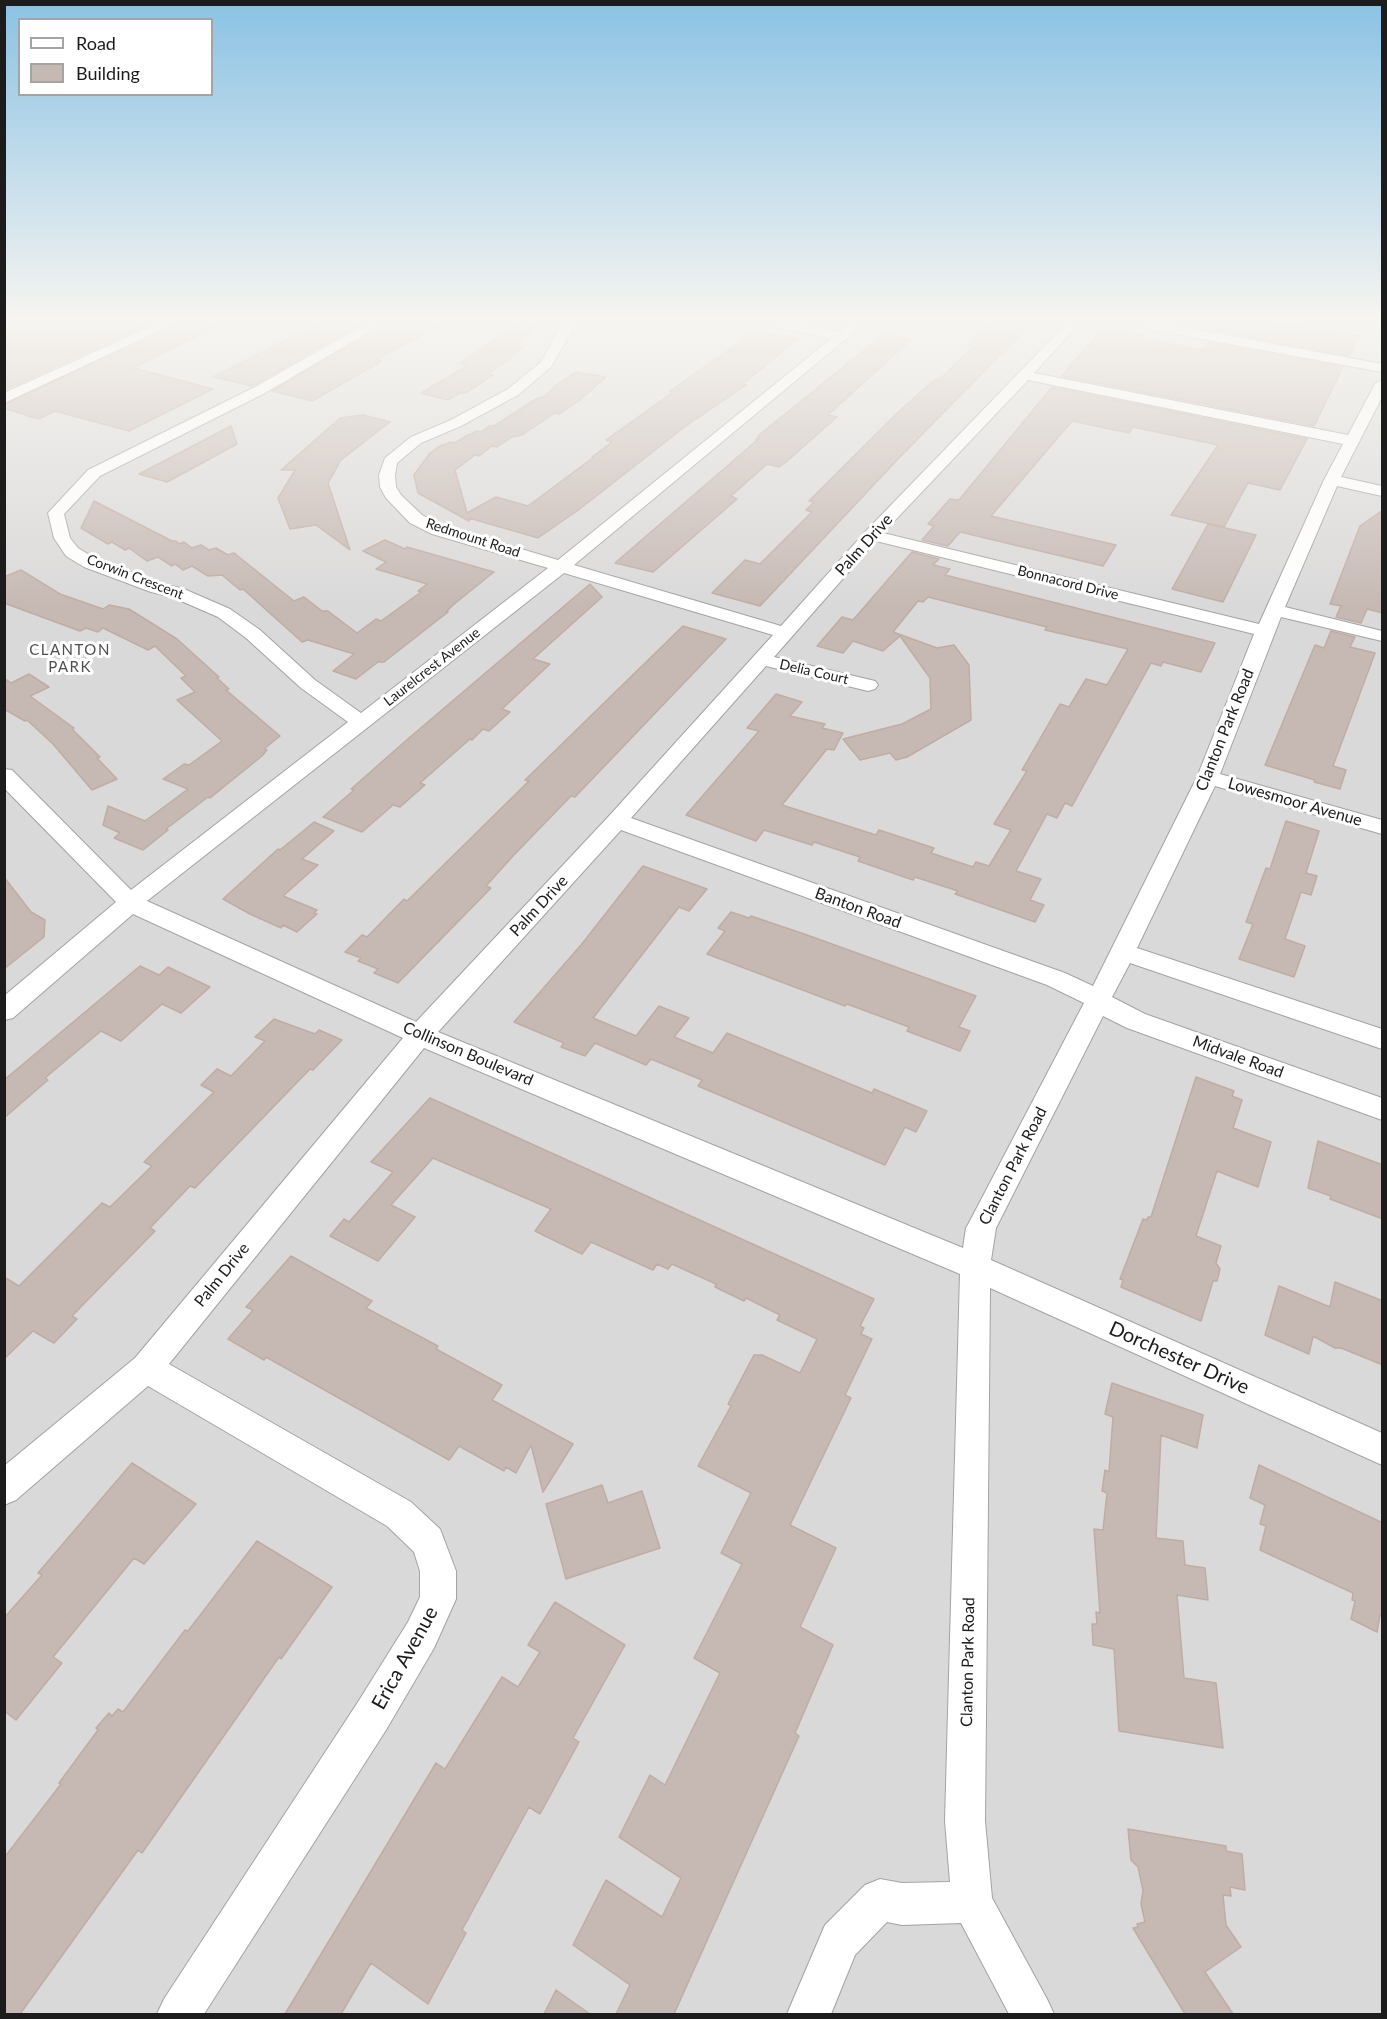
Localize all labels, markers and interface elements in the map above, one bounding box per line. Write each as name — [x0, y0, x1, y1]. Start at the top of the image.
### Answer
legend — [18, 18, 213, 96]
text: Road — [76, 32, 116, 54]
text: Building — [76, 62, 140, 84]
street label: Palm Drive — [831, 510, 897, 580]
street label: Redmount Road — [424, 515, 522, 561]
street label: Corwin Crescent — [84, 551, 186, 603]
street label: Bonnacord Drive — [1016, 562, 1120, 604]
street label: Laurelcrest Avenue — [381, 624, 483, 710]
district label: CLANTON PARK — [29, 641, 111, 676]
street label: Delia Court — [778, 656, 850, 688]
street label: Clanton Park Road — [1192, 666, 1258, 794]
street label: Lowesmoor Avenue — [1226, 774, 1364, 830]
street label: Palm Drive — [506, 871, 572, 941]
street label: Banton Road — [812, 884, 904, 932]
street label: Collinson Boulevard — [400, 1018, 536, 1090]
street label: Midvale Road — [1190, 1032, 1286, 1082]
street label: Clanton Park Road — [975, 1104, 1051, 1228]
street label: Palm Drive — [190, 1239, 254, 1311]
street label: Dorchester Drive — [1105, 1316, 1253, 1400]
street label: Clanton Park Road — [957, 1597, 979, 1727]
street label: Erica Avenue — [367, 1602, 443, 1714]

